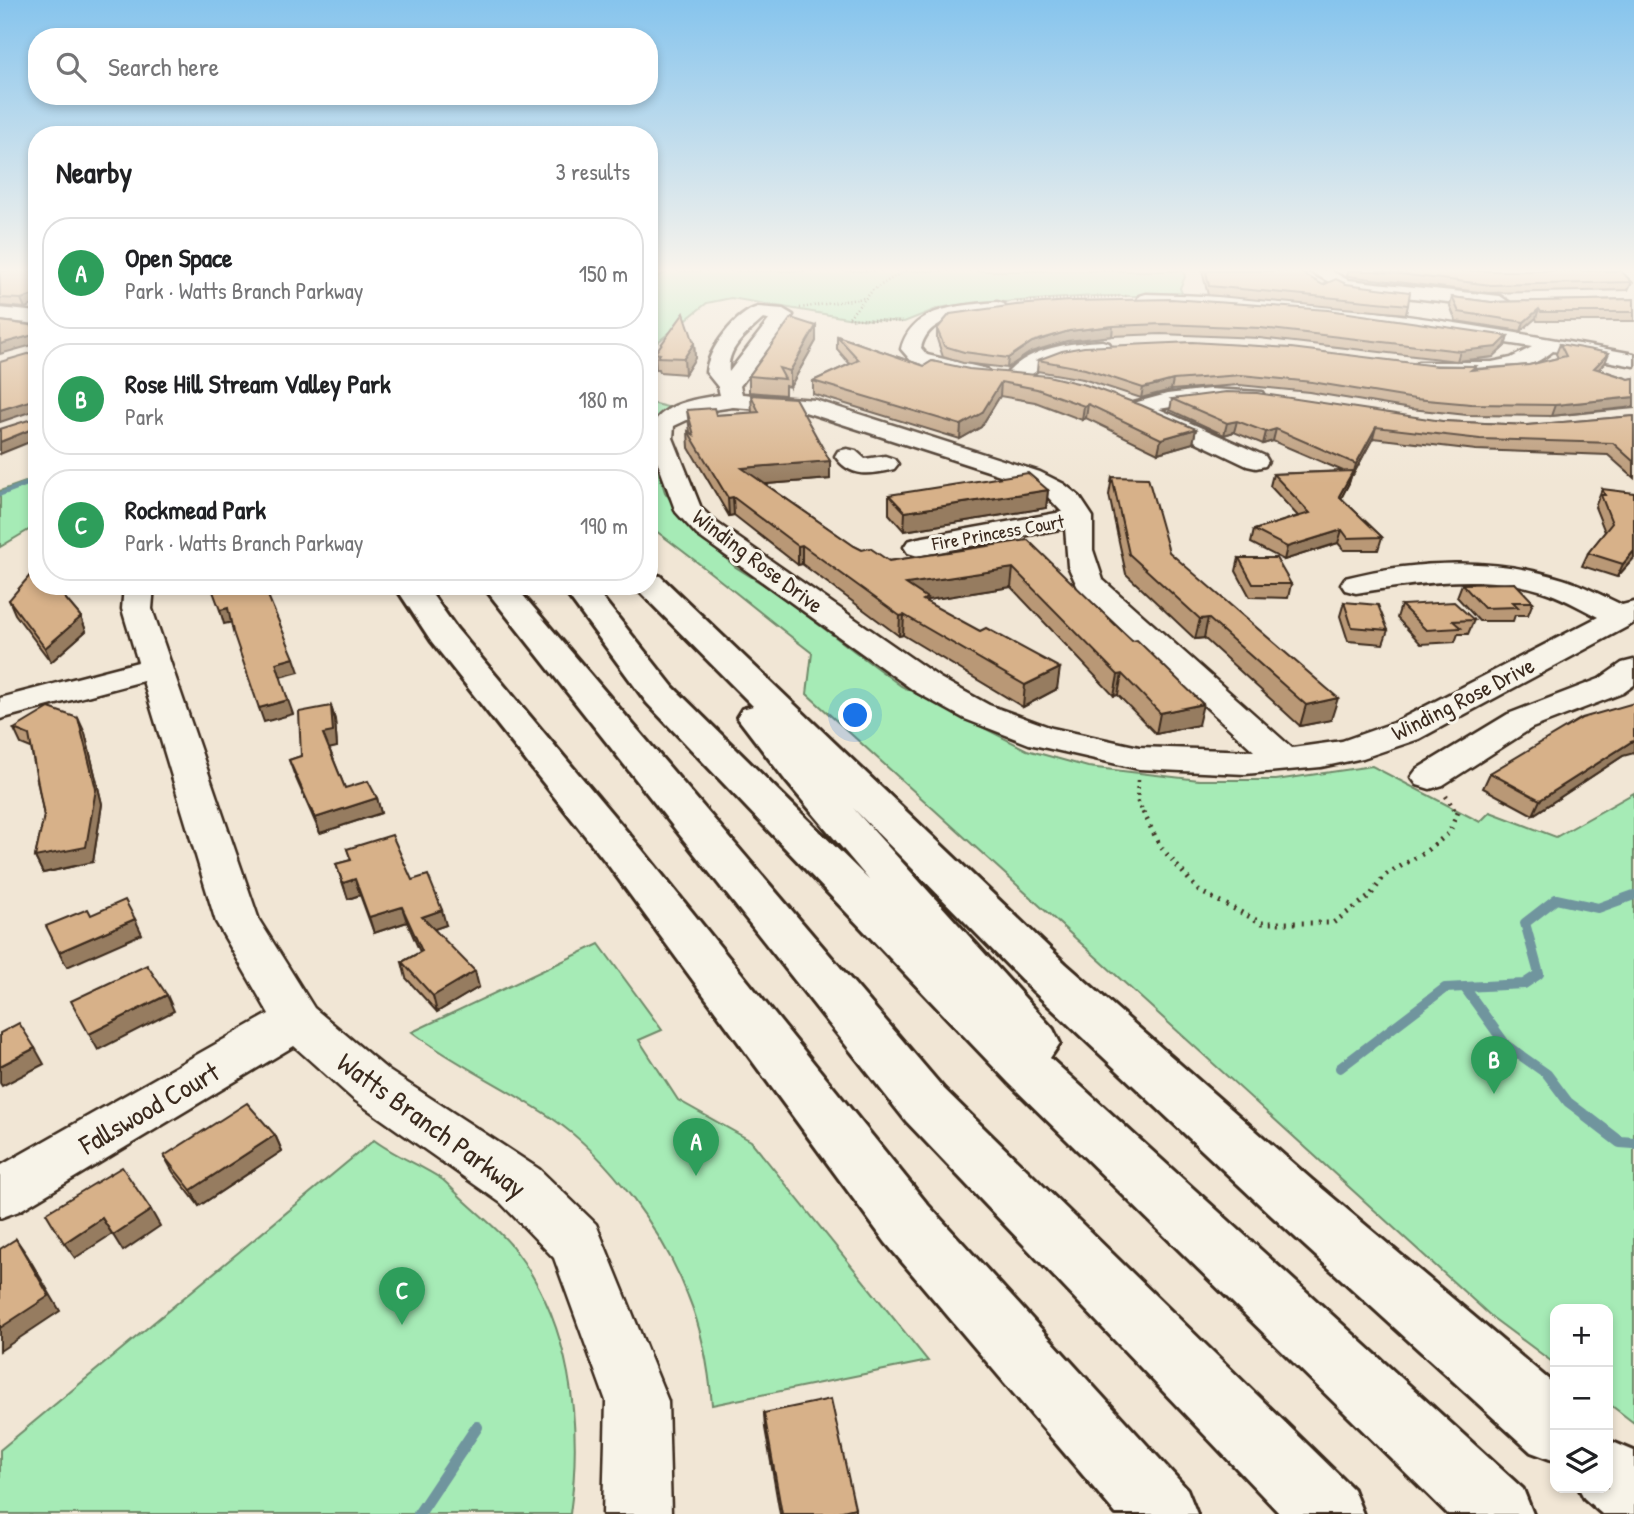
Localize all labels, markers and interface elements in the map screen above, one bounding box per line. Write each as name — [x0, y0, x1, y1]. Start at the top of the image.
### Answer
search box — [28, 28, 658, 105]
icon: search — [52, 48, 90, 86]
text: Search here — [108, 49, 219, 84]
text: Nearby — [56, 152, 132, 192]
text: 3 results — [555, 156, 630, 187]
text: Open Space — [125, 240, 232, 275]
text: A — [75, 258, 87, 289]
text: 150 m — [579, 258, 628, 289]
text: Park · Watts Branch Parkway — [125, 275, 364, 306]
text: Rose Hill Stream Valley Park — [125, 366, 391, 401]
text: B — [75, 384, 87, 415]
text: 180 m — [578, 384, 628, 415]
text: Park — [125, 401, 163, 432]
text: Rockmead Park — [125, 492, 266, 527]
street label: Winding Rose Drive — [687, 501, 830, 620]
street label: Fire Princess Court — [929, 508, 1066, 557]
text: C — [75, 510, 87, 541]
text: 190 m — [580, 510, 628, 541]
text: Park · Watts Branch Parkway — [125, 527, 364, 558]
street label: Winding Rose Drive — [1386, 649, 1539, 748]
your location — [838, 698, 872, 732]
pin: B — [1471, 1036, 1517, 1094]
street label: Watts Branch Parkway — [330, 1043, 534, 1207]
street label: Fallswood Court — [71, 1053, 226, 1164]
pin: A — [673, 1118, 719, 1176]
pin: C — [379, 1267, 425, 1325]
map controls — [1550, 1304, 1613, 1493]
button: + — [1550, 1304, 1613, 1367]
button: − — [1550, 1367, 1613, 1430]
button: layers — [1550, 1430, 1613, 1493]

